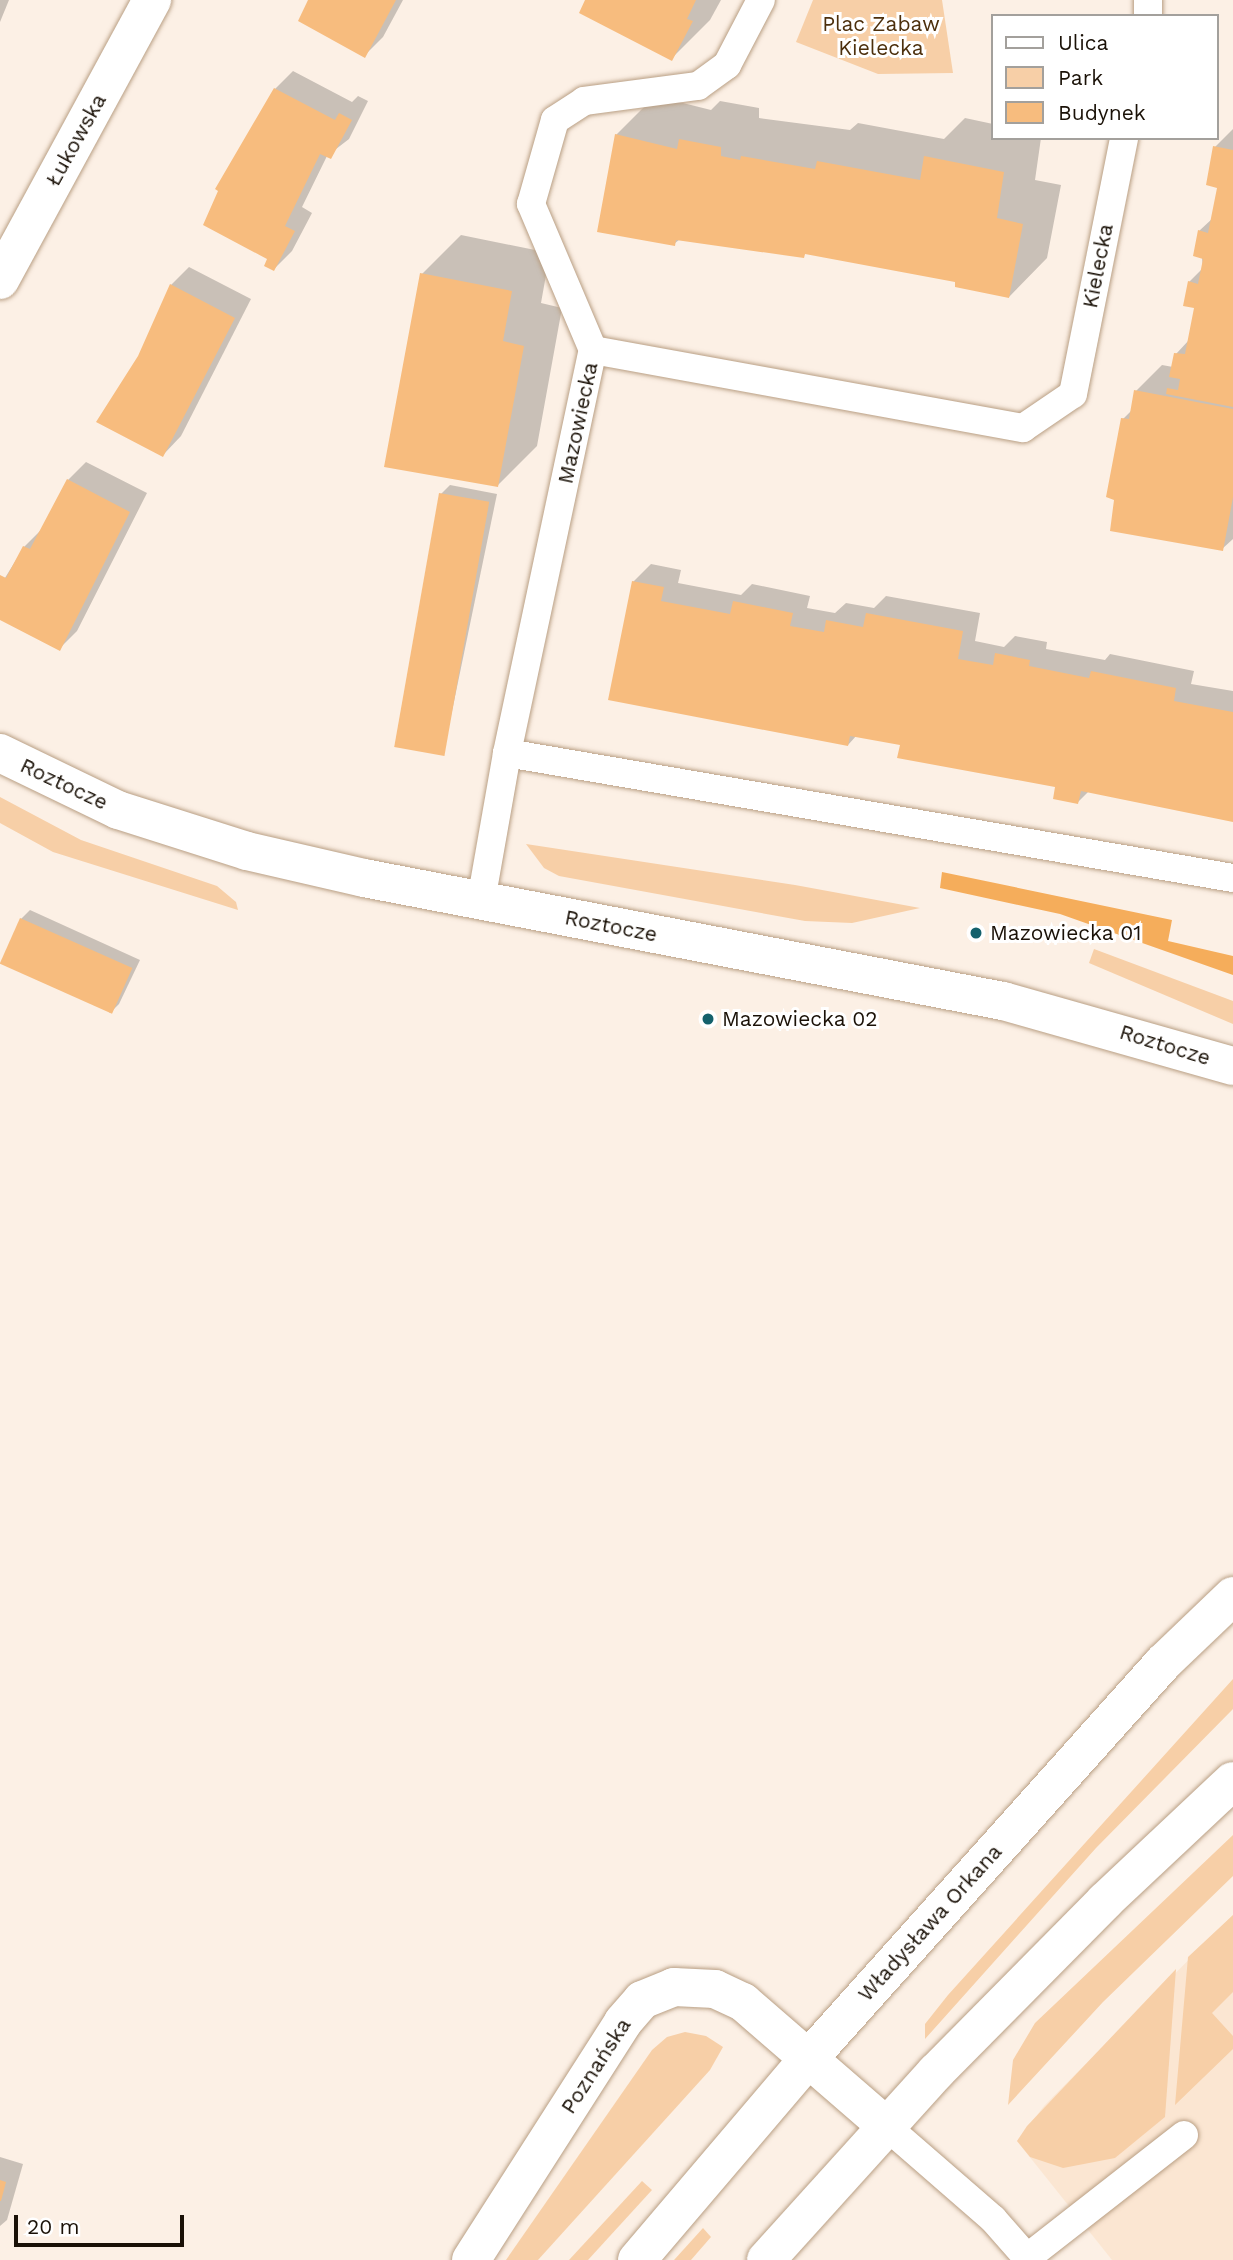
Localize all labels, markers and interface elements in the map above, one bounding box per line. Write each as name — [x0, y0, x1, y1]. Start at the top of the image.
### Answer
park label: Plac Zabaw Kielecka — [822, 11, 940, 61]
legend — [992, 14, 1219, 140]
text: Ulica — [1058, 30, 1108, 55]
text: Park — [1058, 65, 1103, 90]
street label: Łukowska — [40, 89, 112, 191]
text: Budynek — [1058, 100, 1146, 125]
street label: Kielecka — [1077, 222, 1119, 310]
street label: Mazowiecka — [553, 360, 603, 486]
street label: Roztocze — [16, 753, 112, 815]
street label: Roztocze — [563, 905, 659, 947]
place label: Mazowiecka 01 — [990, 920, 1142, 946]
marker: Mazowiecka 01 — [968, 925, 984, 941]
place label: Mazowiecka 02 — [722, 1006, 878, 1032]
marker: Mazowiecka 02 — [700, 1011, 716, 1027]
street label: Roztocze — [1117, 1019, 1213, 1071]
street label: Władysława Orkana — [853, 1839, 1007, 2007]
street label: Poznańska — [556, 2014, 636, 2118]
scale bar — [18, 2200, 187, 2244]
text: 20 m — [27, 2214, 79, 2239]

